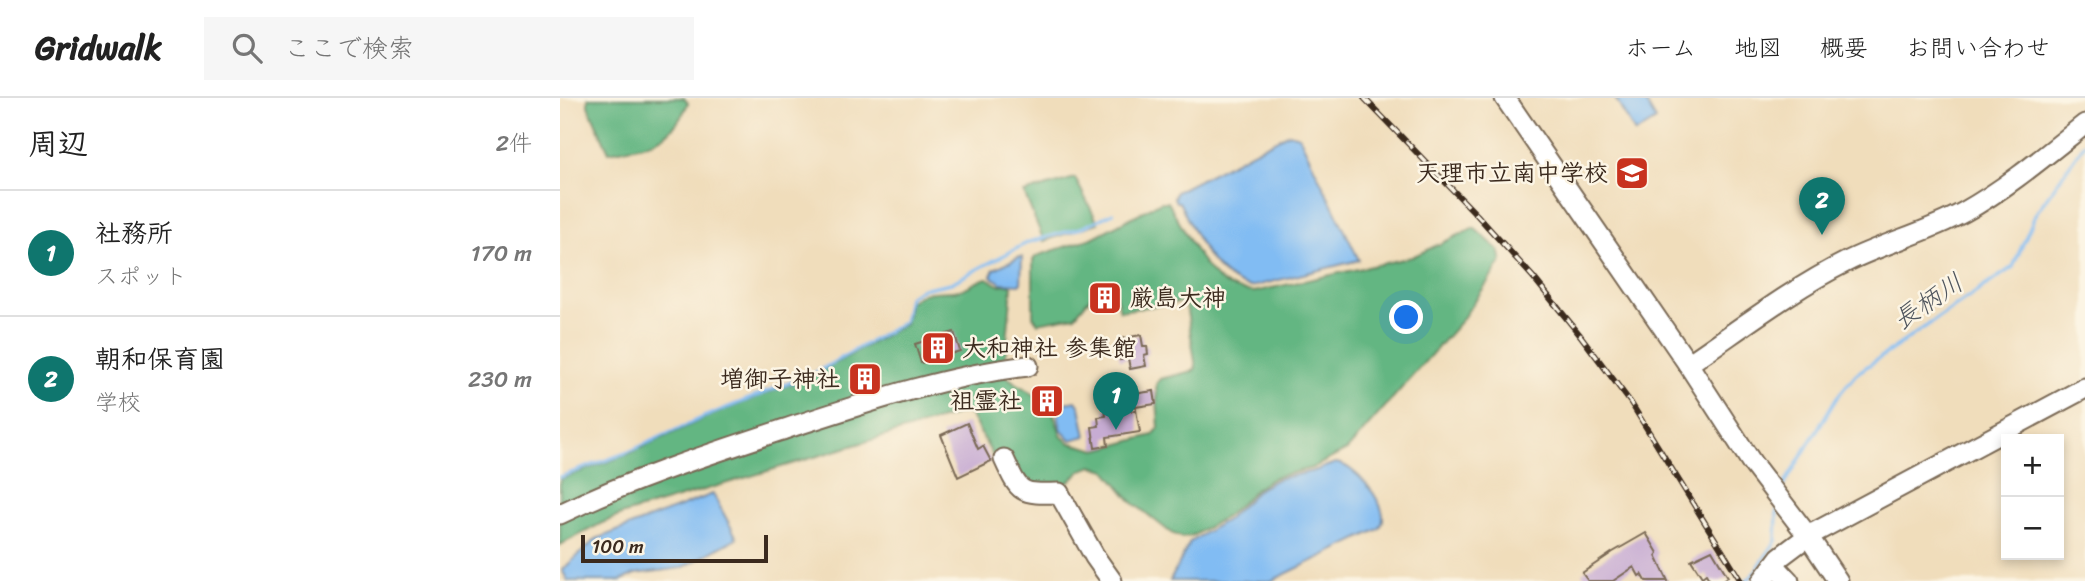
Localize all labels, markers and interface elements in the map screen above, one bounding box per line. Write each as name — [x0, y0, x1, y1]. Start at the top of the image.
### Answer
search box — [204, 17, 694, 80]
text: Gridwalk — [35, 19, 162, 77]
text: ここで検索 — [284, 25, 414, 71]
text: ホーム — [1625, 27, 1696, 69]
text: 地図 — [1734, 27, 1782, 69]
text: 概要 — [1820, 27, 1868, 69]
text: お問い合わせ — [1906, 27, 2050, 69]
icon: search — [228, 29, 266, 67]
text: 周辺 — [28, 117, 88, 171]
text: 2件 — [496, 123, 532, 164]
place label: 天理市立南中学校 — [1416, 152, 1608, 194]
school or university icon: 天理市立南中学校 — [1613, 154, 1651, 192]
pin: 2 — [1799, 177, 1845, 235]
text: 社務所 — [95, 210, 173, 256]
text: 1 — [46, 233, 56, 274]
text: 170 m — [471, 233, 532, 274]
text: スポット — [95, 256, 187, 297]
water label: 長柄川 — [1883, 260, 1973, 342]
place label: 厳島大神 — [1130, 277, 1226, 319]
building icon: 厳島大神 — [1086, 279, 1124, 317]
your location — [1389, 300, 1423, 334]
place label: 大和神社 参集館 — [962, 327, 1136, 369]
building icon: 大和神社 参集館 — [919, 329, 957, 367]
text: 朝和保育園 — [95, 336, 225, 382]
place label: 増御子神社 — [720, 358, 840, 400]
text: 2 — [44, 359, 58, 400]
text: 230 m — [468, 359, 532, 400]
building icon: 増御子神社 — [846, 360, 884, 398]
pin: 1 — [1093, 372, 1139, 430]
place label: 祖霊社 — [950, 380, 1022, 422]
text: 学校 — [95, 382, 141, 423]
building icon: 祖霊社 — [1028, 382, 1066, 420]
map controls — [2001, 434, 2064, 560]
button: + — [2001, 434, 2064, 497]
button: − — [2001, 497, 2064, 560]
text: 100 m — [592, 530, 644, 563]
scale bar — [581, 532, 768, 564]

